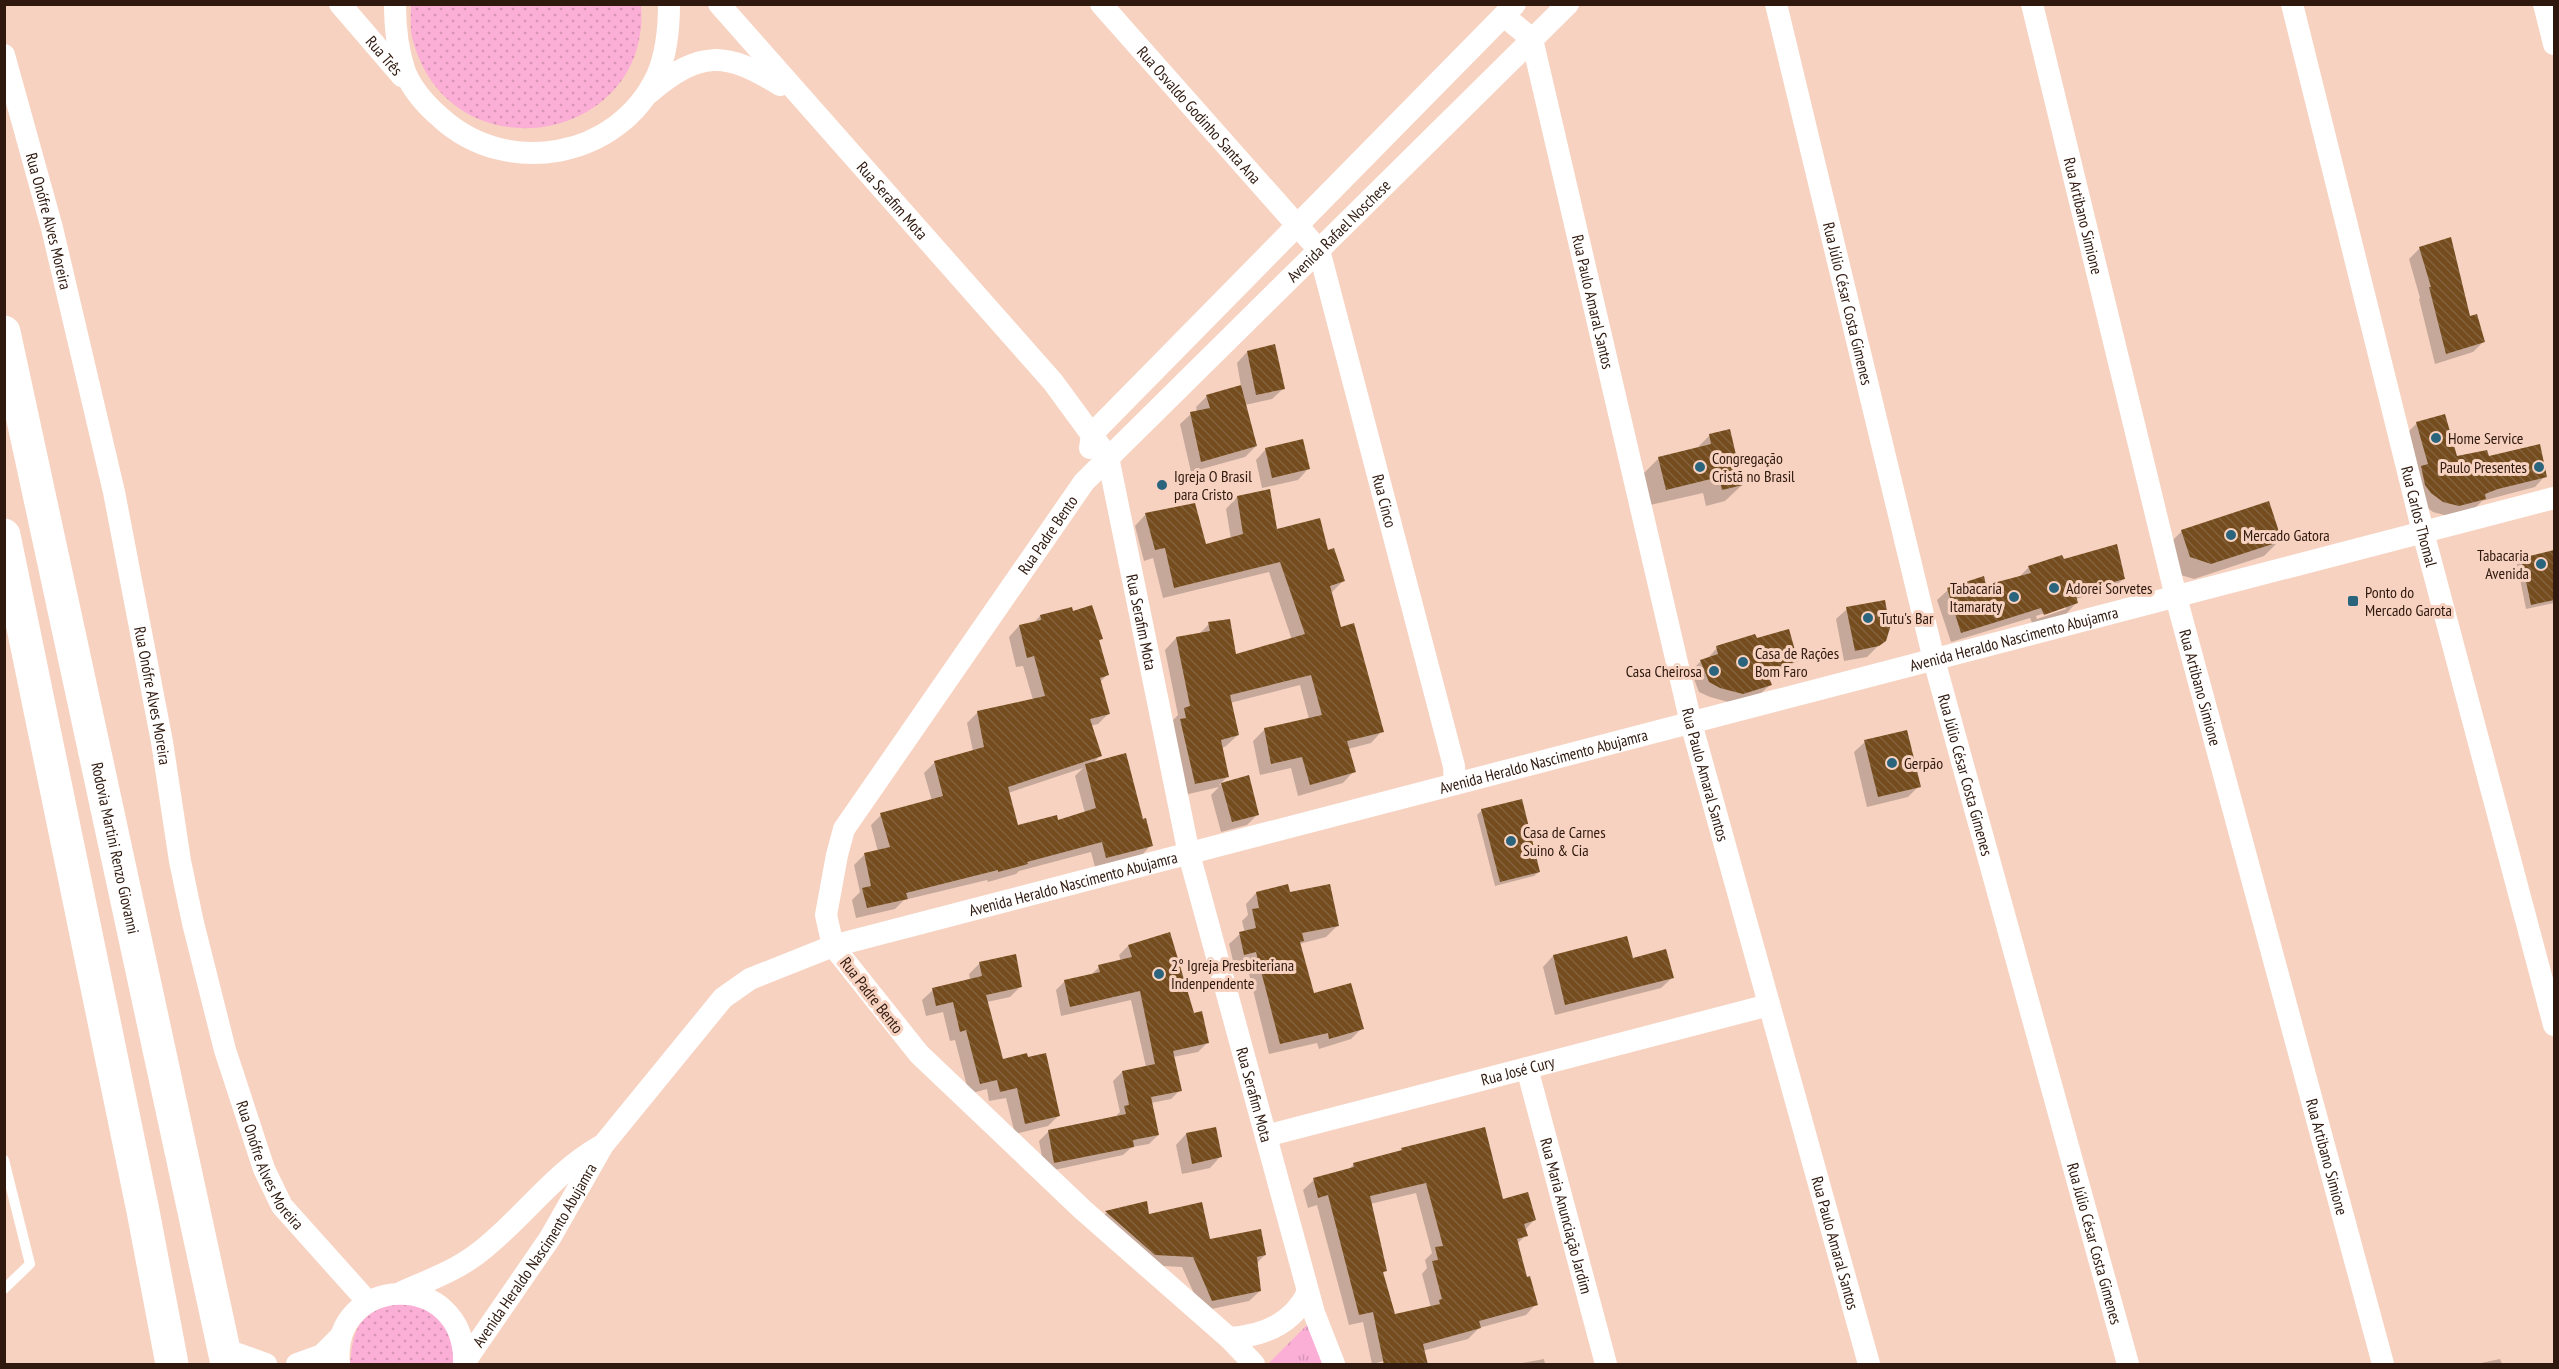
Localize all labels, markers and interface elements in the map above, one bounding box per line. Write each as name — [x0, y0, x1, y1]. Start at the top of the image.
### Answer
street label: Rua Três — [362, 31, 407, 80]
street label: Rua Osvaldo Godinho Santa Ana — [1133, 42, 1265, 188]
street label: Rua Onófre Alves Moreira — [22, 150, 76, 291]
street label: Rua Artibano Simione — [2060, 155, 2107, 276]
street label: Rua Serafim Mota — [853, 157, 932, 243]
street label: Avenida Rafael Noschese — [1282, 175, 1395, 286]
street label: Rua Júlio César Costa Gimenes — [1819, 220, 1877, 387]
street label: Rua Paulo Amaral Santos — [1568, 233, 1618, 371]
place label: Home Service — [2448, 428, 2523, 448]
marker: Home Service — [2429, 431, 2443, 445]
place label: Congregação Cristã no Brasil — [1712, 448, 1795, 486]
place label: Paulo Presentes — [2440, 457, 2527, 477]
marker: Congregação Cristã no Brasil — [1693, 460, 1707, 474]
marker: Paulo Presentes — [2532, 460, 2546, 474]
street label: Rua Carlos Thomal — [2397, 464, 2442, 569]
place label: Igreja O Brasil para Cristo — [1174, 466, 1252, 504]
street label: Rua Cinco — [1368, 472, 1401, 530]
marker: Igreja O Brasil para Cristo — [1155, 478, 1169, 492]
street label: Rua Padre Bento — [1013, 492, 1082, 578]
place label: Mercado Gatora — [2243, 525, 2330, 545]
marker: Mercado Gatora — [2224, 528, 2238, 542]
place label: Tabacaria Avenida — [2477, 545, 2529, 583]
marker: Tabacaria Avenida — [2534, 557, 2548, 571]
street label: Rua Serafim Mota — [1122, 572, 1161, 672]
place label: Tabacaria Itamaraty — [1950, 578, 2002, 616]
place label: Adorei Sorvetes — [2066, 578, 2153, 598]
marker: Adorei Sorvetes — [2047, 581, 2061, 595]
place label: Ponto do Mercado Garota — [2365, 582, 2452, 620]
marker: Tabacaria Itamaraty — [2007, 590, 2021, 604]
marker: Ponto do Mercado Garota — [2346, 594, 2360, 608]
street label: Avenida Heraldo Nascimento Abujamra — [1907, 602, 2120, 675]
place label: Tutu's Bar — [1880, 608, 1934, 628]
marker: Tutu's Bar — [1861, 611, 1875, 625]
street label: Rua Onófre Alves Moreira — [130, 625, 175, 766]
street label: Rua Artibano Simione — [2175, 627, 2226, 748]
place label: Casa de Rações Bom Faro — [1755, 643, 1839, 681]
marker: Casa de Rações Bom Faro — [1736, 655, 1750, 669]
place label: Casa Cheirosa — [1626, 661, 1702, 681]
marker: Casa Cheirosa — [1707, 664, 1721, 678]
street label: Rua Júlio César Costa Gimenes — [1934, 692, 1997, 858]
street label: Rua Paulo Amaral Santos — [1678, 706, 1733, 843]
street label: Avenida Heraldo Nascimento Abujamra — [1437, 724, 1650, 798]
place label: Gerpão — [1904, 753, 1943, 773]
marker: Gerpão — [1885, 756, 1899, 770]
street label: Rodovia Martini Renzo Giovanni — [87, 760, 144, 936]
place label: Casa de Carnes Suino & Cia — [1523, 822, 1606, 860]
marker: Casa de Carnes Suino & Cia — [1504, 834, 1518, 848]
street label: Avenida Heraldo Nascimento Abujamra — [967, 847, 1179, 920]
street label: Rua Padre Bento — [836, 953, 908, 1037]
place label: 2° Igreja Presbiteriana Indenpendente — [1171, 955, 1294, 993]
marker: 2° Igreja Presbiteriana Indenpendente — [1152, 967, 1166, 981]
street label: Rua Serafim Mota — [1232, 1045, 1277, 1144]
street label: Rua José Cury — [1479, 1051, 1557, 1090]
street label: Rua Artibano Simione — [2302, 1096, 2352, 1217]
street label: Rua Onófre Alves Moreira — [232, 1098, 308, 1233]
street label: Rua Maria Anunciação Jardim — [1536, 1136, 1597, 1296]
street label: Avenida Heraldo Nascimento Abujamra — [468, 1160, 601, 1351]
street label: Rua Júlio César Costa Gimenes — [2063, 1160, 2127, 1327]
street label: Rua Paulo Amaral Santos — [1807, 1174, 1863, 1312]

